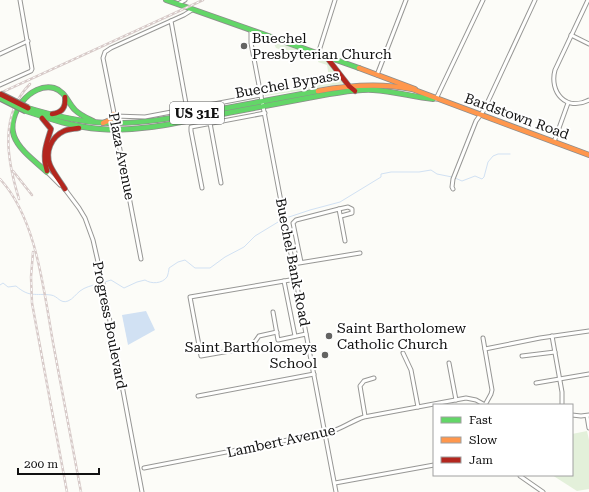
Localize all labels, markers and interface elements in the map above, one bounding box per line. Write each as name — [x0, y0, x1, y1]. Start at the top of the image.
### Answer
place label: Buechel Presbyterian Church — [252, 30, 392, 62]
marker: Buechel Presbyterian Church — [239, 41, 249, 51]
street label: Buechel Bypass — [234, 67, 341, 101]
street label: Bardstown Road — [463, 90, 571, 142]
road number: US 31E — [170, 102, 224, 124]
street label: Plaza Avenue — [106, 111, 138, 201]
street label: Buechel Bank Road — [273, 196, 313, 328]
street label: Progress Boulevard — [90, 260, 130, 390]
place label: Saint Bartholomew Catholic Church — [337, 320, 467, 352]
marker: Saint Bartholomew Catholic Church — [324, 331, 334, 341]
place label: Saint Bartholomeys School — [185, 339, 318, 371]
marker: Saint Bartholomeys School — [320, 350, 330, 360]
legend — [433, 404, 573, 476]
text: Fast — [469, 413, 493, 427]
street label: Lambert Avenue — [225, 422, 337, 460]
text: Slow — [469, 433, 497, 447]
scale bar — [18, 450, 99, 476]
text: Jam — [469, 453, 493, 467]
text: 200 m — [24, 457, 58, 471]

